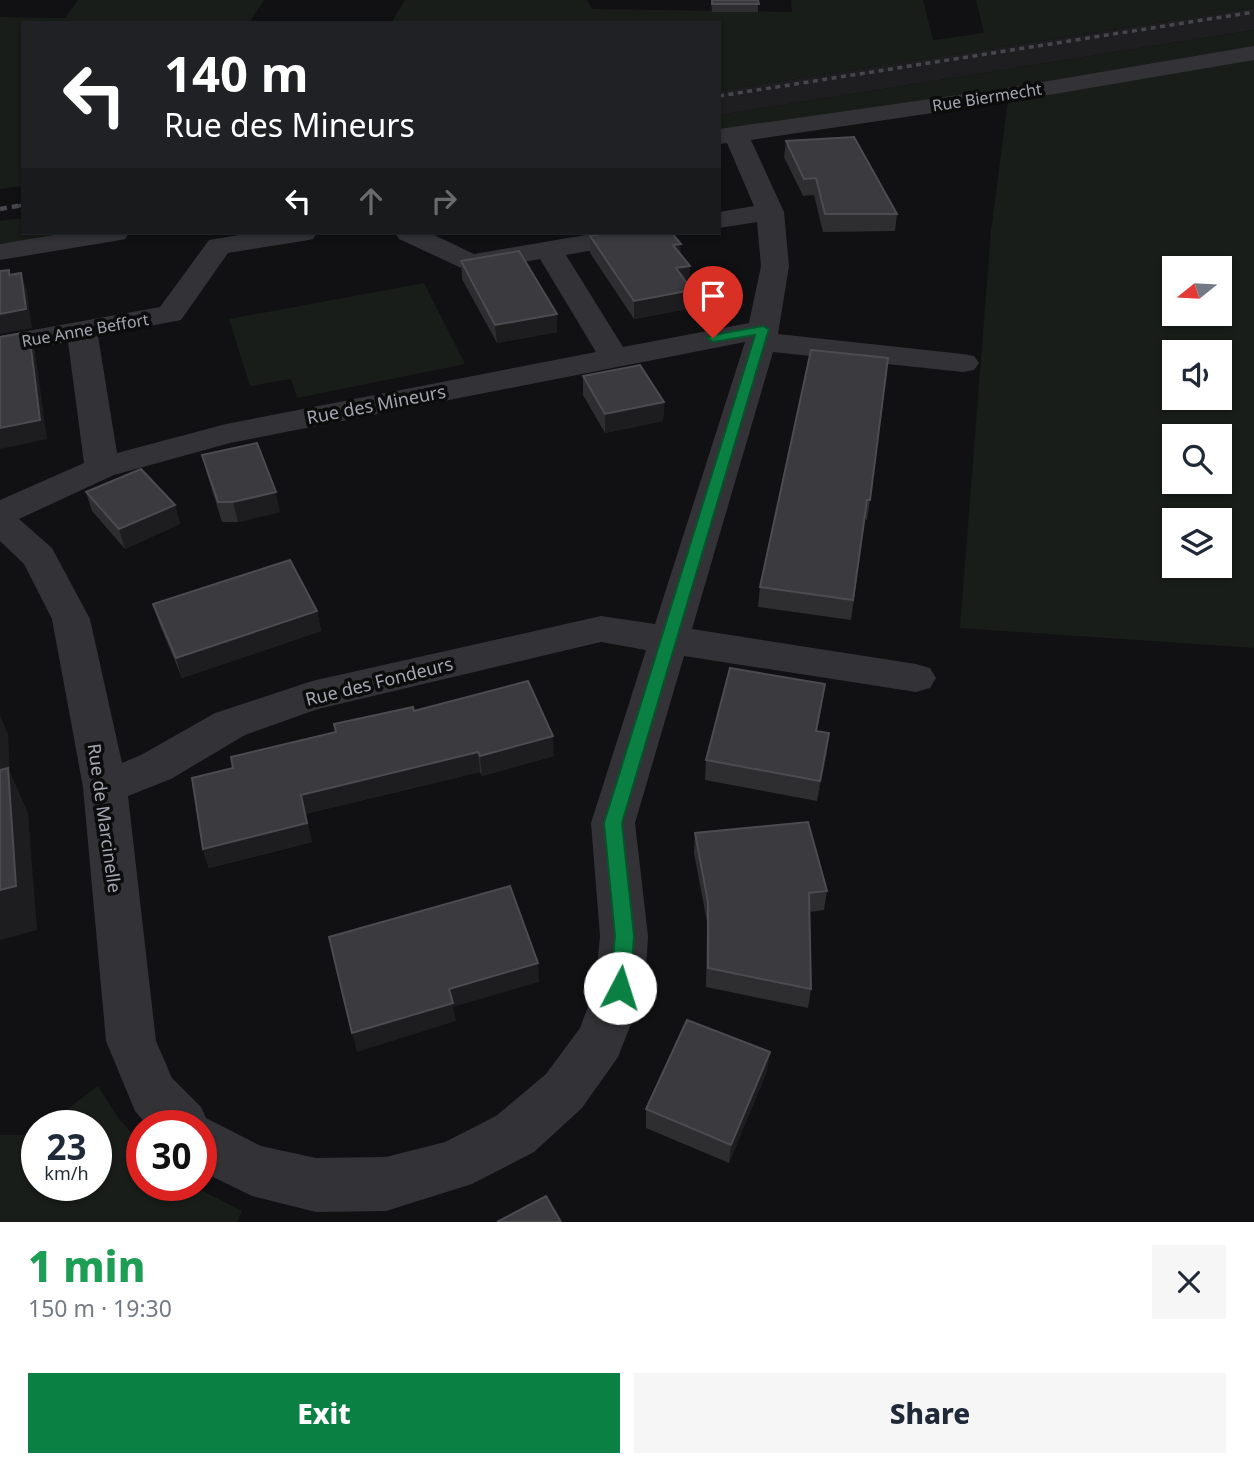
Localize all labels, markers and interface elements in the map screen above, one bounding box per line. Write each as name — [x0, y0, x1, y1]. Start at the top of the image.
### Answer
text: 140 m — [164, 40, 309, 106]
icon: left — [49, 49, 140, 140]
street label: Rue Biermecht — [931, 77, 1044, 117]
text: Rue des Mineurs — [164, 103, 415, 146]
icon: left — [279, 182, 317, 220]
icon: ahead — [352, 182, 390, 220]
icon: right — [425, 182, 463, 220]
north arrow — [1162, 256, 1232, 326]
map controls — [1162, 256, 1232, 578]
pin — [683, 266, 743, 338]
icon: arrive — [694, 277, 732, 315]
street label: Rue Anne Beffort — [20, 308, 150, 352]
button: sound — [1162, 340, 1232, 410]
street label: Rue des Mineurs — [304, 379, 448, 429]
button: search — [1162, 424, 1232, 494]
button: layers — [1162, 508, 1232, 578]
street label: Rue des Fondeurs — [303, 651, 455, 711]
street label: Rue de Marcinelle — [83, 742, 127, 894]
position arrow — [583, 951, 657, 1025]
speed limit sign: 30 — [126, 1110, 217, 1201]
text: 23 — [46, 1123, 87, 1170]
text: km/h — [44, 1161, 89, 1185]
text: 1 min — [28, 1237, 145, 1294]
button: close — [1152, 1245, 1226, 1319]
text: 150 m · 19:30 — [28, 1292, 172, 1324]
button: Exit — [28, 1373, 620, 1453]
button: Share — [634, 1373, 1226, 1453]

